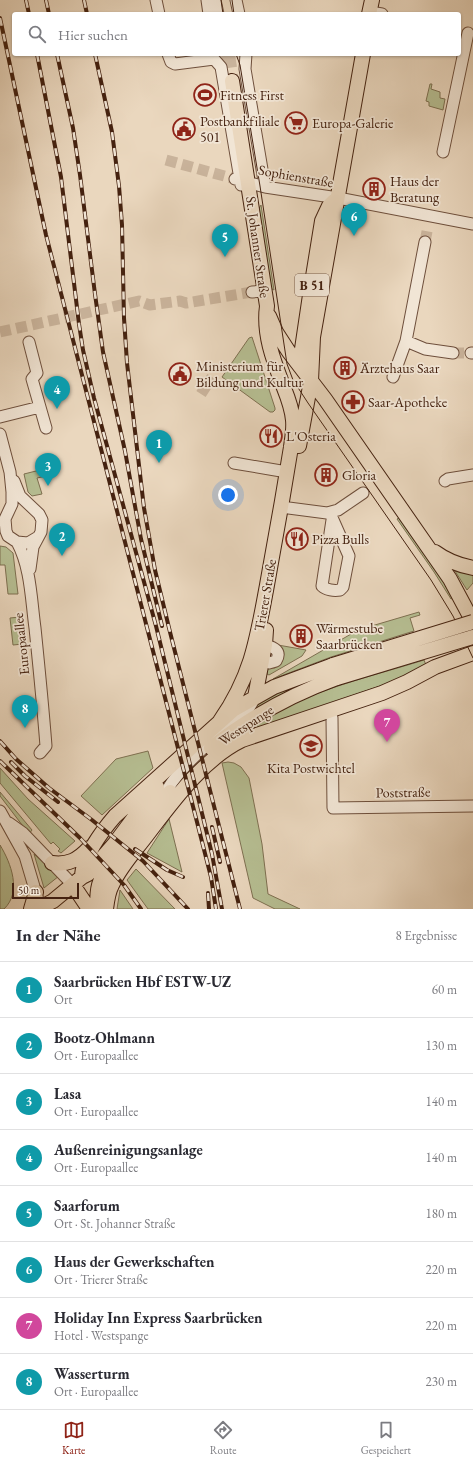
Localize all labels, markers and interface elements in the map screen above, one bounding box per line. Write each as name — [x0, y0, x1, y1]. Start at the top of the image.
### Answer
search box — [12, 12, 461, 56]
icon: search — [26, 23, 48, 45]
text: Hier suchen — [58, 25, 128, 44]
sports icon: Fitness First — [192, 82, 218, 108]
place label: Fitness First — [220, 86, 284, 104]
supermarket icon: Europa-Galerie — [283, 110, 309, 136]
place label: Postbankfiliale 501 — [200, 112, 280, 146]
place label: Europa-Galerie — [312, 114, 394, 132]
public building icon: Postbankfiliale 501 — [171, 116, 197, 142]
street label: Sophienstraße — [257, 161, 335, 192]
place label: Haus der Beratung — [390, 172, 440, 206]
building icon: Haus der Beratung — [361, 176, 387, 202]
street label: St. Johanner Straße — [242, 195, 274, 300]
pin: 6 — [341, 203, 367, 236]
pin: 5 — [212, 224, 238, 257]
road number: B 51 — [295, 274, 329, 296]
building icon: Ärztehaus Saar — [332, 355, 358, 381]
place label: Ministerium für Bildung und Kultur — [196, 357, 303, 391]
place label: Ärztehaus Saar — [359, 359, 440, 377]
public building icon: Ministerium für Bildung und Kultur — [167, 361, 193, 387]
pin: 4 — [44, 376, 70, 409]
pharmacy icon: Saar-Apotheke — [340, 389, 366, 415]
place label: Saar-Apotheke — [368, 393, 448, 411]
restaurant icon: L'Osteria — [258, 423, 284, 449]
place label: L'Osteria — [286, 427, 336, 445]
pin: 1 — [146, 430, 172, 463]
pin: 3 — [35, 453, 61, 486]
building icon: Gloria — [313, 462, 339, 488]
place label: Gloria — [342, 466, 377, 484]
your location — [218, 485, 238, 505]
pin: 2 — [49, 523, 75, 556]
restaurant icon: Pizza Bulls — [284, 526, 310, 552]
place label: Pizza Bulls — [312, 530, 369, 548]
street label: Trierer Straße — [250, 557, 280, 632]
street label: Europaallee — [9, 611, 33, 676]
place label: Wärmestube Saarbrücken — [316, 619, 384, 653]
building icon: Wärmestube Saarbrücken — [288, 623, 314, 649]
pin: 8 — [12, 695, 38, 728]
street label: Westspange — [215, 700, 277, 749]
pin: 7 — [374, 709, 400, 742]
school or university icon: Kita Postwichtel — [298, 733, 324, 759]
place label: Kita Postwichtel — [267, 759, 356, 777]
street label: Poststraße — [376, 783, 431, 801]
scale bar — [12, 881, 79, 900]
text: 50 m — [18, 883, 39, 897]
text: In der Nähe — [16, 924, 101, 946]
text: 8 Ergebnisse — [396, 927, 457, 944]
text: Saarbrücken Hbf ESTW-UZ — [54, 972, 231, 991]
text: 1 — [26, 981, 32, 998]
text: 60 m — [432, 981, 457, 998]
text: Ort — [54, 991, 72, 1008]
text: Bootz-Ohlmann — [54, 1028, 155, 1047]
text: 2 — [26, 1037, 32, 1054]
text: 130 m — [426, 1037, 457, 1054]
text: Ort · Europaallee — [54, 1047, 138, 1064]
text: Lasa — [54, 1084, 81, 1103]
text: 3 — [26, 1093, 32, 1110]
text: 140 m — [426, 1093, 457, 1110]
text: Ort · Europaallee — [54, 1103, 138, 1120]
text: Außenreinigungsanlage — [54, 1140, 203, 1159]
text: 4 — [26, 1149, 32, 1166]
text: 140 m — [426, 1149, 457, 1166]
text: Ort · Europaallee — [54, 1159, 138, 1176]
text: Saarforum — [54, 1196, 120, 1215]
text: 5 — [26, 1205, 32, 1222]
text: 180 m — [426, 1205, 457, 1222]
text: Ort · St. Johanner Straße — [54, 1215, 175, 1232]
text: Haus der Gewerkschaften — [54, 1252, 215, 1271]
text: 6 — [26, 1261, 32, 1278]
text: 220 m — [426, 1261, 457, 1278]
text: Ort · Trierer Straße — [54, 1271, 148, 1288]
text: Holiday Inn Express Saarbrücken — [54, 1308, 262, 1327]
text: 7 — [26, 1317, 32, 1334]
text: 220 m — [426, 1317, 457, 1334]
text: Hotel · Westspange — [54, 1327, 148, 1344]
text: Wasserturm — [54, 1364, 130, 1383]
text: 8 — [26, 1373, 32, 1390]
text: 230 m — [426, 1373, 457, 1390]
text: Ort · Europaallee — [54, 1383, 138, 1400]
tab: Karte — [62, 1419, 85, 1457]
tab: Route — [210, 1419, 237, 1457]
tab: Gespeichert — [361, 1419, 411, 1457]

